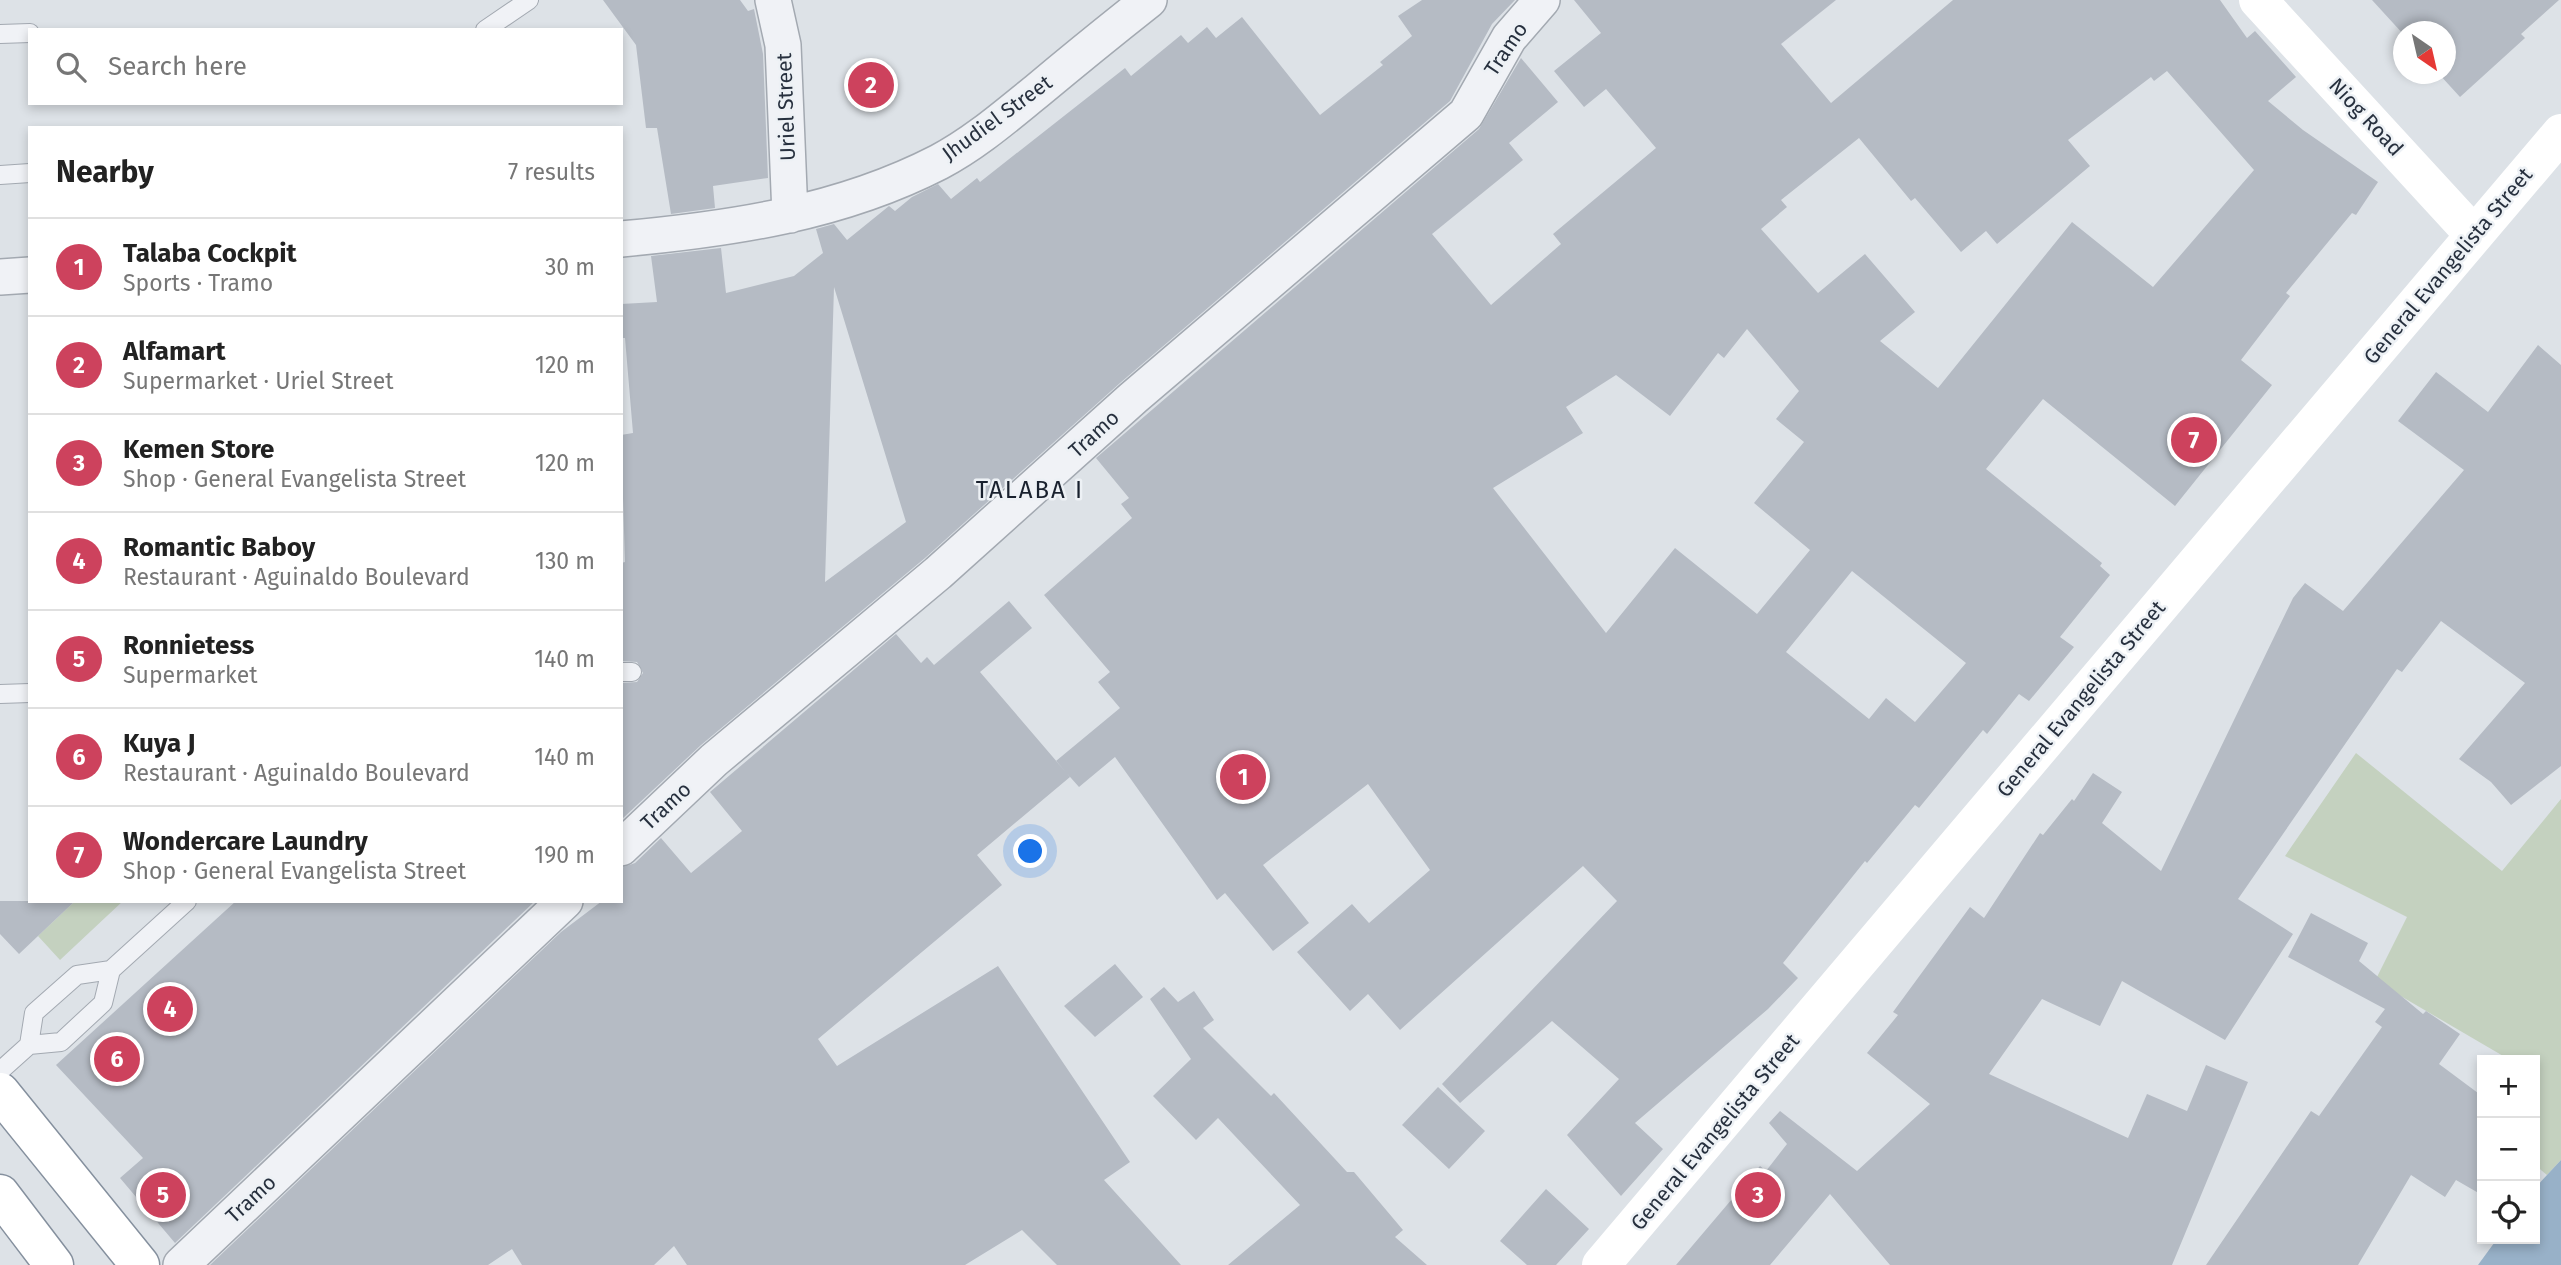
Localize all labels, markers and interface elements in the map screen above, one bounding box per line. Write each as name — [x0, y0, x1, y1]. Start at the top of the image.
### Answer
street label: Tramo — [1479, 17, 1533, 81]
north arrow — [2393, 21, 2456, 84]
search box — [28, 28, 623, 105]
icon: search — [52, 48, 90, 86]
text: Search here — [108, 51, 247, 82]
street label: Uriel Street — [771, 52, 801, 161]
pin: 2 — [848, 59, 894, 111]
street label: Jhudiel Street — [937, 69, 1057, 167]
street label: Niog Road — [2323, 72, 2409, 162]
text: Nearby — [56, 154, 154, 190]
text: 7 results — [508, 158, 595, 186]
street label: General Evangelista Street — [2358, 162, 2538, 370]
text: Talaba Cockpit — [123, 238, 297, 269]
text: 1 — [74, 253, 84, 281]
text: 30 m — [545, 253, 595, 281]
text: Sports · Tramo — [123, 269, 273, 297]
text: Alfamart — [123, 336, 226, 367]
text: 2 — [73, 351, 85, 379]
text: 120 m — [535, 351, 595, 379]
text: Supermarket · Uriel Street — [123, 367, 394, 395]
street label: Tramo — [1063, 405, 1125, 463]
pin: 7 — [2171, 414, 2217, 466]
text: Kemen Store — [123, 434, 274, 465]
text: 3 — [73, 449, 85, 477]
text: 120 m — [535, 449, 595, 477]
text: Shop · General Evangelista Street — [123, 465, 466, 493]
district label: TALABA I — [976, 476, 1084, 504]
text: Romantic Baboy — [123, 532, 315, 563]
text: 4 — [73, 547, 86, 575]
text: 130 m — [535, 547, 595, 575]
text: Restaurant · Aguinaldo Boulevard — [123, 563, 470, 591]
street label: General Evangelista Street — [1991, 595, 2171, 803]
text: Ronnietess — [123, 630, 254, 661]
text: 5 — [73, 645, 85, 673]
text: 140 m — [534, 645, 595, 673]
text: Supermarket — [123, 661, 258, 689]
text: Kuya J — [123, 728, 196, 759]
text: 6 — [73, 743, 85, 771]
text: 140 m — [534, 743, 595, 771]
pin: 1 — [1220, 751, 1266, 803]
text: Restaurant · Aguinaldo Boulevard — [123, 759, 470, 787]
street label: Tramo — [635, 776, 697, 836]
text: Wondercare Laundry — [123, 826, 368, 857]
your location — [1013, 834, 1047, 868]
text: 7 — [74, 841, 84, 869]
text: 190 m — [534, 841, 595, 869]
text: Shop · General Evangelista Street — [123, 857, 466, 885]
pin: 4 — [147, 983, 193, 1035]
street label: General Evangelista Street — [1625, 1028, 1805, 1236]
pin: 6 — [94, 1033, 140, 1085]
map controls — [2477, 1055, 2540, 1244]
button: + — [2477, 1055, 2540, 1118]
button: − — [2477, 1118, 2540, 1181]
pin: 5 — [140, 1169, 186, 1221]
street label: Tramo — [220, 1169, 282, 1229]
pin: 3 — [1735, 1169, 1781, 1221]
button: locate — [2477, 1181, 2540, 1244]

